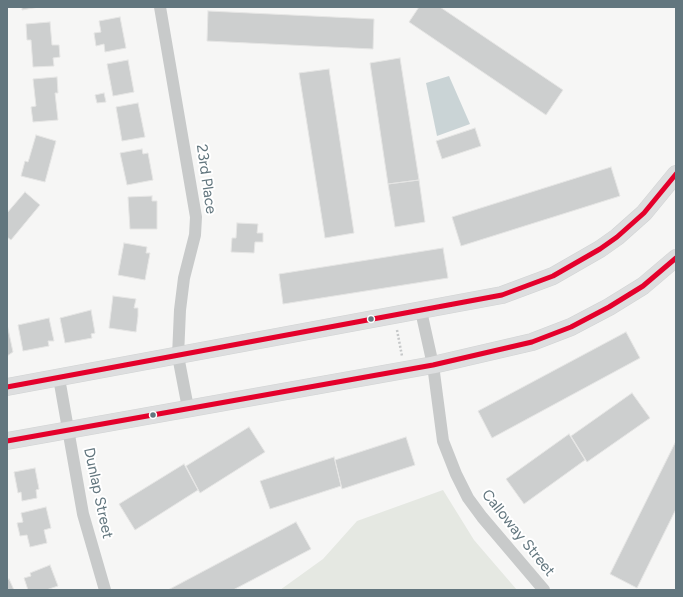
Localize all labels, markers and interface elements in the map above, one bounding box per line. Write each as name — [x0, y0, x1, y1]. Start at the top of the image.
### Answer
street label: 23rd Place — [192, 143, 220, 215]
unlabelled marker — [366, 314, 376, 324]
unlabelled marker — [148, 410, 158, 420]
street label: Dunlap Street — [80, 446, 116, 540]
street label: Calloway Street — [478, 486, 558, 580]

